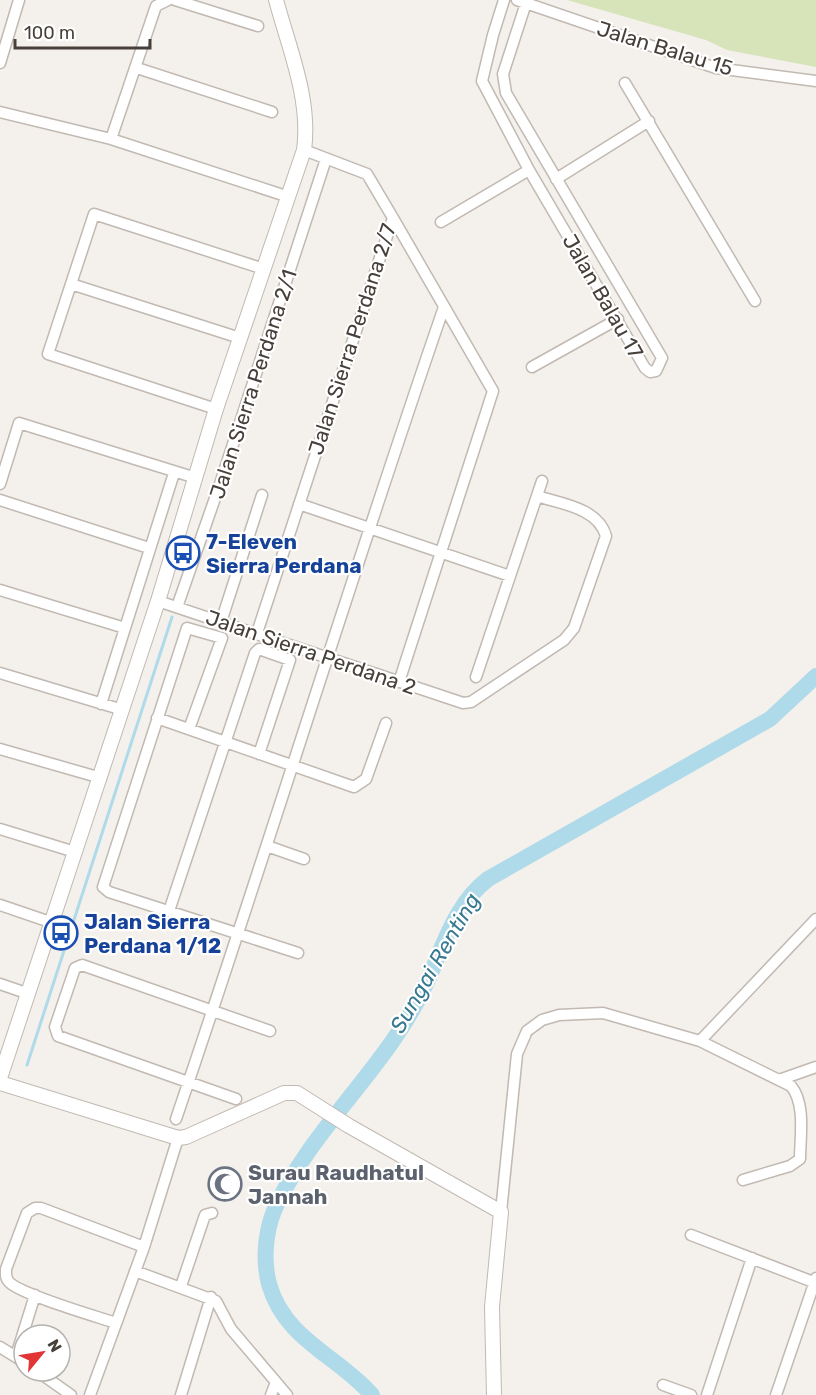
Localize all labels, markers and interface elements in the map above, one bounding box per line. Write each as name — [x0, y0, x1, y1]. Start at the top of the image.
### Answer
scale bar — [15, 12, 150, 50]
street label: Jalan Balau 15 — [594, 15, 736, 81]
text: 100 m — [24, 22, 75, 44]
street label: Jalan Sierra Perdana 2/7 — [303, 220, 401, 458]
street label: Jalan Balau 17 — [557, 229, 649, 363]
street label: Jalan Sierra Perdana 2/1 — [204, 266, 302, 502]
place label: 7-Eleven Sierra Perdana — [206, 529, 362, 578]
bus stop icon: 7-Eleven Sierra Perdana — [165, 535, 201, 571]
street label: Jalan Sierra Perdana 2 — [203, 604, 419, 700]
water label: Sungai Renting — [384, 888, 486, 1038]
place label: Jalan Sierra Perdana 1/12 — [84, 909, 221, 958]
bus stop icon: Jalan Sierra Perdana 1/12 — [43, 915, 79, 951]
place label: Surau Raudhatul Jannah — [248, 1160, 424, 1209]
mosque icon: Surau Raudhatul Jannah — [207, 1166, 243, 1202]
north arrow — [12, 1323, 72, 1383]
text: N — [43, 1336, 66, 1355]

